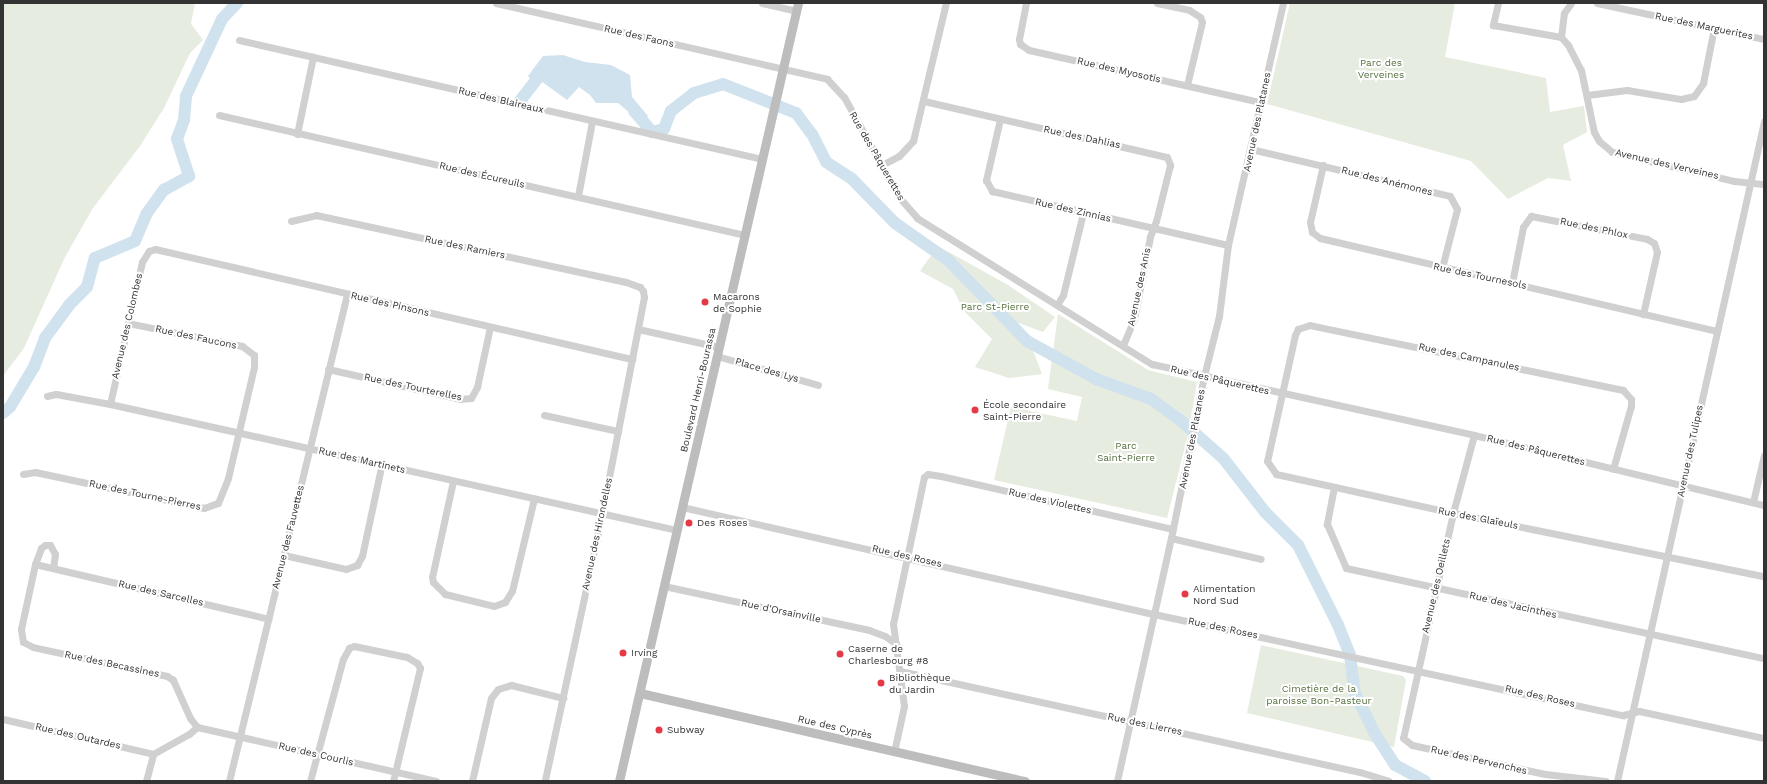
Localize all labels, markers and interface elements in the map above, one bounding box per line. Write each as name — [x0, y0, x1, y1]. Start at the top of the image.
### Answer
street label: Rue des Marguerites — [1654, 10, 1754, 42]
street label: Rue des Faons — [603, 22, 675, 50]
street label: Rue des Myosotis — [1076, 55, 1162, 85]
park label: Parc des Verveines — [1358, 56, 1404, 80]
street label: Avenue des Platanes — [1241, 71, 1273, 173]
street label: Rue des Blaireaux — [457, 84, 545, 116]
street label: Rue des Pâquerettes — [847, 109, 907, 203]
street label: Rue des Dahlias — [1042, 123, 1122, 151]
street label: Avenue des Verveines — [1614, 146, 1720, 182]
street label: Rue des Écureuils — [438, 159, 526, 191]
street label: Rue des Anémones — [1340, 164, 1434, 198]
street label: Rue des Zinnias — [1034, 195, 1112, 225]
street label: Rue des Phlox — [1559, 215, 1629, 241]
street label: Rue des Ramiers — [424, 233, 506, 261]
street label: Avenue des Anis — [1125, 247, 1153, 327]
street label: Rue des Tournesols — [1432, 260, 1528, 292]
street label: Avenue des Colombes — [109, 272, 145, 380]
street label: Rue des Pinsons — [350, 289, 430, 319]
place label: Macarons de Sophie — [713, 290, 762, 314]
marker: Macarons de Sophie — [700, 297, 710, 307]
park label: Parc St-Pierre — [961, 301, 1029, 313]
street label: Rue des Faucons — [154, 322, 238, 352]
street label: Boulevard Henri-Bourassa — [678, 327, 718, 453]
street label: Rue des Campanules — [1417, 340, 1521, 374]
street label: Place des Lys — [734, 355, 800, 385]
street label: Rue des Pâquerettes — [1169, 363, 1271, 397]
street label: Rue des Tourterelles — [363, 371, 463, 403]
street label: Avenue des Platanes — [1176, 388, 1208, 490]
place label: École secondaire Saint-Pierre — [983, 398, 1066, 422]
street label: Avenue des Tulipes — [1674, 404, 1706, 498]
marker: École secondaire Saint-Pierre — [970, 405, 980, 415]
street label: Rue des Pâquerettes — [1486, 432, 1586, 468]
park label: Parc Saint-Pierre — [1097, 439, 1155, 462]
street label: Rue des Martinets — [317, 444, 407, 476]
street label: Rue des Tourne-Pierres — [88, 477, 202, 513]
street label: Avenue des Hirondelles — [579, 477, 615, 591]
street label: Avenue des Fauvettes — [269, 484, 307, 590]
street label: Rue des Violettes — [1007, 486, 1093, 516]
street label: Rue des Glaïeuls — [1437, 504, 1519, 532]
place label: Des Roses — [697, 517, 747, 529]
marker: Des Roses — [684, 518, 694, 528]
street label: Avenue des Oeillets — [1419, 538, 1453, 634]
street label: Rue des Roses — [871, 542, 943, 570]
street label: Rue des Sarcelles — [117, 577, 205, 609]
place label: Alimentation Nord Sud — [1193, 582, 1255, 606]
marker: Alimentation Nord Sud — [1180, 589, 1190, 599]
street label: Rue des Jacinthes — [1468, 589, 1558, 621]
street label: Rue d'Orsainville — [740, 597, 822, 625]
street label: Rue des Roses — [1187, 615, 1259, 641]
place label: Caserne de Charlesbourg #8 — [848, 642, 928, 666]
place label: Irving — [631, 647, 657, 659]
street label: Rue des Becassines — [64, 648, 160, 680]
marker: Irving — [618, 648, 628, 658]
marker: Caserne de Charlesbourg #8 — [835, 649, 845, 659]
place label: Bibliothèque du Jardin — [889, 671, 950, 694]
marker: Bibliothèque du Jardin — [876, 678, 886, 688]
park label: Cimetière de la paroisse Bon-Pasteur — [1266, 682, 1372, 706]
street label: Rue des Roses — [1504, 682, 1576, 710]
street label: Rue des Lierres — [1107, 710, 1183, 738]
street label: Rue des Cyprès — [797, 713, 873, 741]
street label: Rue des Outardes — [34, 720, 122, 752]
place label: Subway — [667, 724, 704, 736]
marker: Subway — [654, 725, 664, 735]
street label: Rue des Courlis — [277, 740, 355, 768]
street label: Rue des Pervenches — [1430, 743, 1528, 777]

